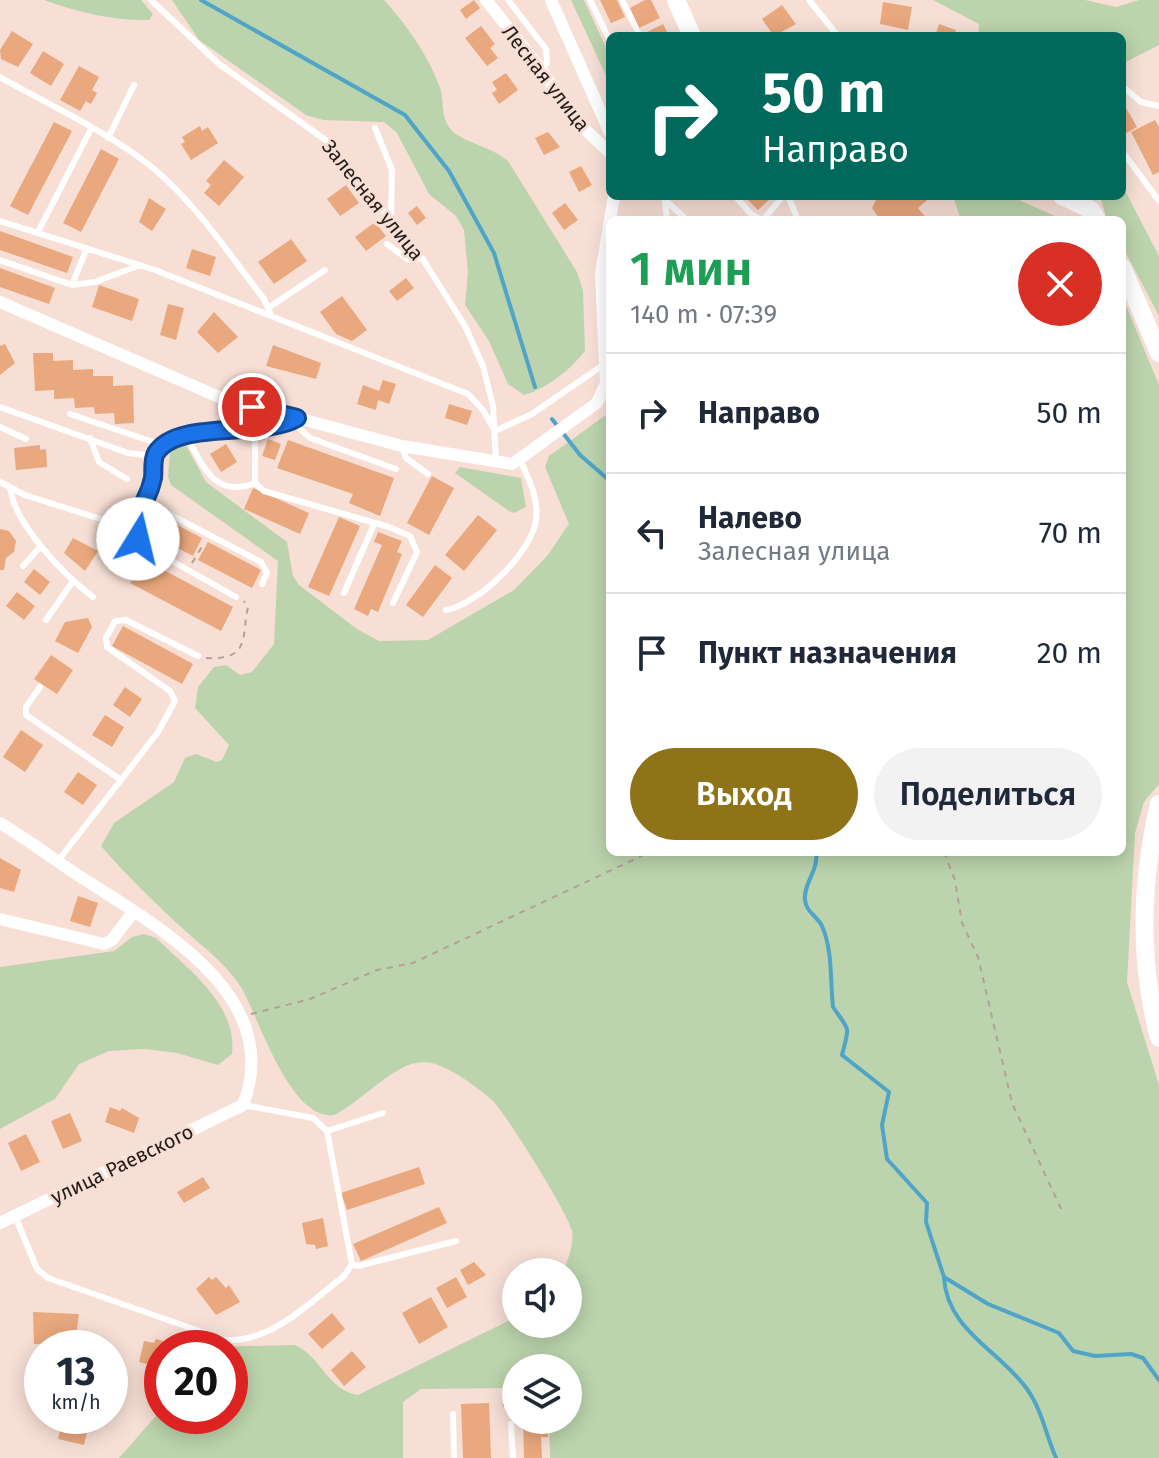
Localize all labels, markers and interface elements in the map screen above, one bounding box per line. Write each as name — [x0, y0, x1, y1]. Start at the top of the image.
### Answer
street label: Лесная улица — [497, 20, 595, 136]
text: 50 m — [762, 60, 885, 127]
icon: right — [630, 64, 734, 168]
text: Направо — [762, 128, 909, 172]
street label: Залесная улица — [317, 135, 429, 265]
text: 1 мин — [630, 240, 753, 298]
button: close — [1018, 242, 1102, 326]
text: 140 m · 07:39 — [630, 299, 777, 330]
pin — [218, 373, 286, 441]
icon: arrive — [230, 385, 274, 429]
icon: right — [630, 391, 674, 435]
text: Направо — [698, 395, 820, 431]
text: 50 m — [1037, 395, 1102, 431]
position arrow — [96, 497, 180, 581]
text: Налево — [698, 500, 802, 536]
icon: left — [630, 511, 674, 555]
text: 70 m — [1039, 515, 1102, 551]
text: Залесная улица — [698, 536, 890, 567]
icon: arrive — [630, 631, 674, 675]
text: Пункт назначения — [698, 635, 957, 671]
text: 20 m — [1037, 635, 1102, 671]
button: Выход — [630, 748, 858, 840]
button: Поделиться — [874, 748, 1102, 840]
street label: улица Раевского — [47, 1119, 197, 1209]
map controls — [502, 1258, 582, 1434]
button: sound — [502, 1258, 582, 1338]
speed limit sign: 20 — [144, 1330, 248, 1434]
text: 13 — [56, 1348, 96, 1396]
button: layers — [502, 1354, 582, 1434]
text: km/h — [51, 1390, 101, 1414]

